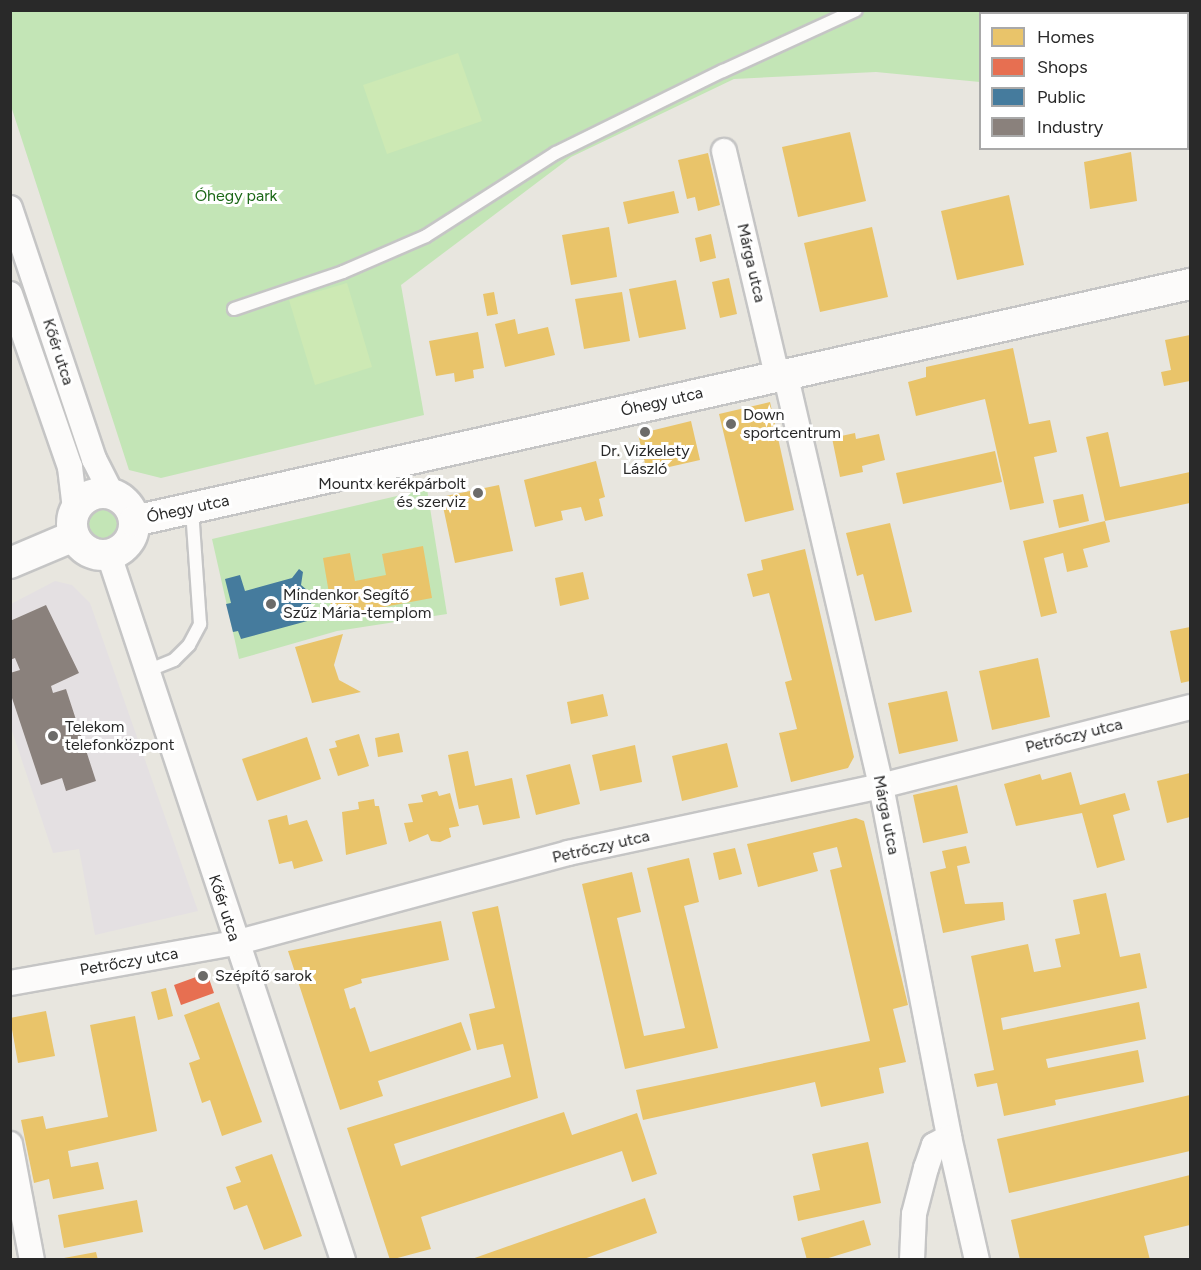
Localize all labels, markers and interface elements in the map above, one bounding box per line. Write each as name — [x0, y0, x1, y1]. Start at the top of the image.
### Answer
legend — [979, 12, 1189, 150]
text: Homes — [1037, 26, 1095, 48]
text: Shops — [1037, 56, 1088, 78]
text: Public — [1037, 86, 1086, 108]
text: Industry — [1037, 116, 1103, 138]
park label: Óhegy park — [195, 186, 277, 206]
street label: Márga utca — [733, 222, 769, 304]
street label: Kőér utca — [38, 316, 78, 388]
street label: Óhegy utca — [619, 383, 705, 421]
place label: Down sportcentrum — [743, 405, 841, 443]
marker: Down sportcentrum — [724, 417, 738, 431]
marker: Dr. Vizkelety László — [638, 425, 652, 439]
place label: Dr. Vizkelety László — [600, 441, 690, 479]
place label: Mountx kerékpárbolt és szerviz — [318, 474, 466, 512]
marker: Mountx kerékpárbolt és szerviz — [471, 486, 485, 500]
street label: Óhegy utca — [145, 491, 231, 527]
place label: Mindenkor Segítő Szűz Mária-templom — [283, 585, 431, 623]
marker: Mindenkor Segítő Szűz Mária-templom — [264, 597, 278, 611]
street label: Petrőczy utca — [1024, 715, 1124, 757]
place label: Telekom telefonközpont — [65, 717, 174, 755]
marker: Telekom telefonközpont — [46, 729, 60, 743]
street label: Márga utca — [869, 774, 903, 856]
street label: Petrőczy utca — [551, 826, 651, 868]
street label: Kőér utca — [204, 872, 244, 944]
street label: Petrőczy utca — [78, 944, 180, 980]
place label: Szépítő sarok — [215, 966, 312, 986]
marker: Szépítő sarok — [196, 969, 210, 983]

